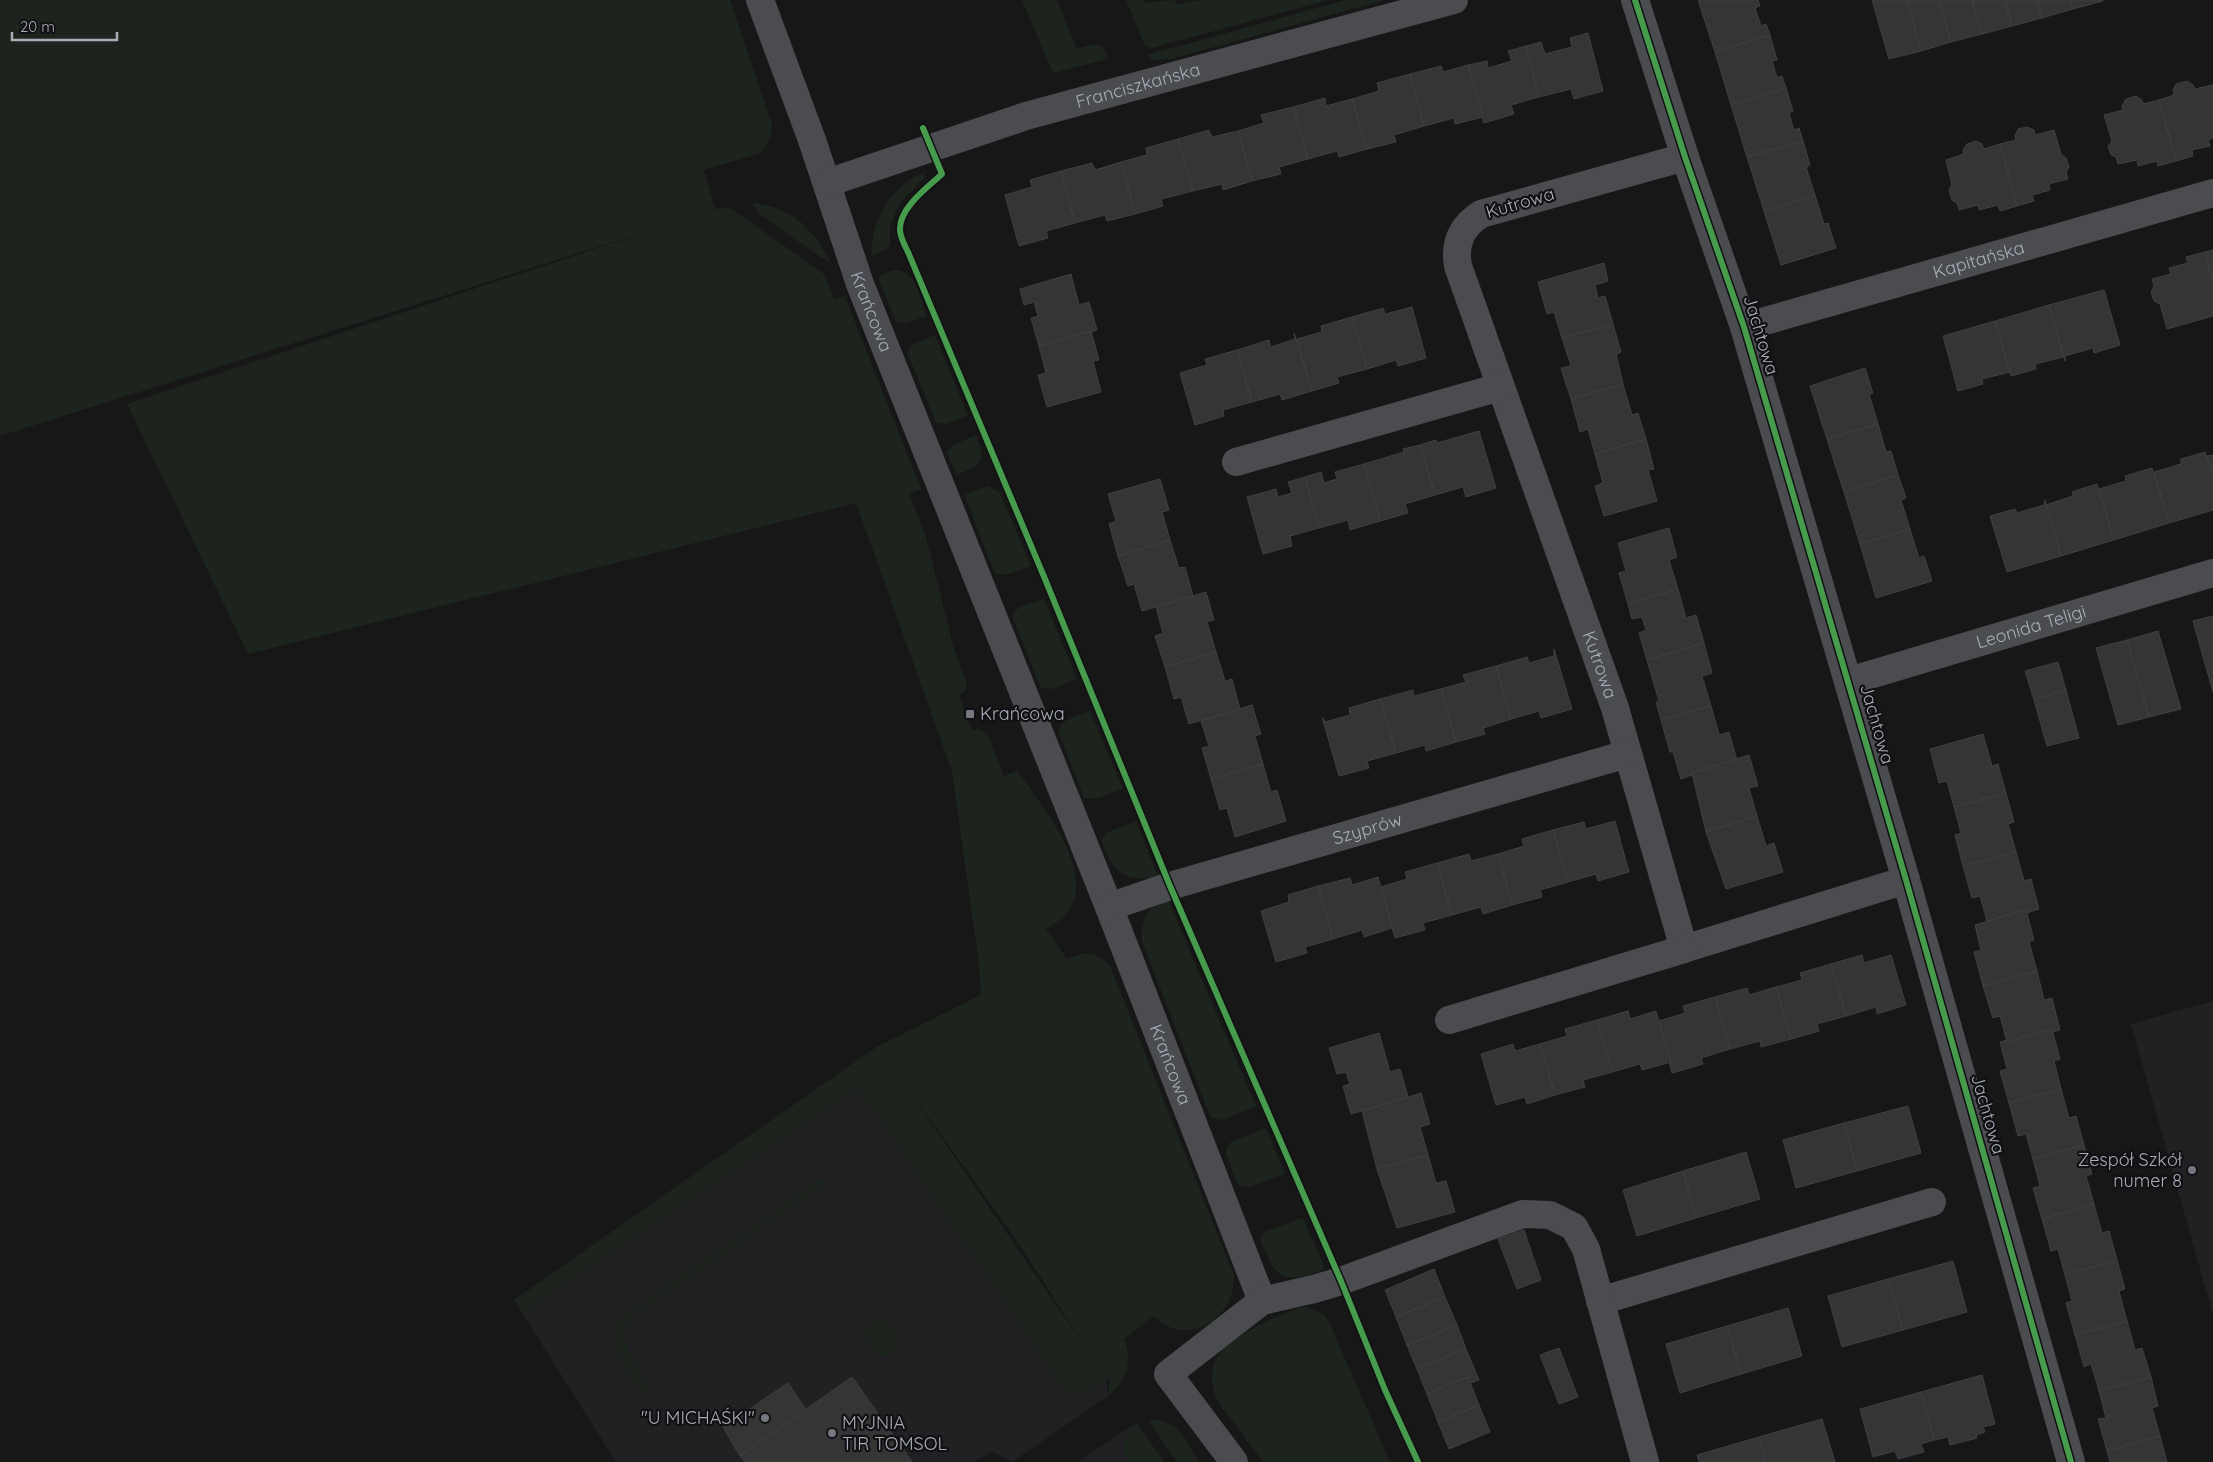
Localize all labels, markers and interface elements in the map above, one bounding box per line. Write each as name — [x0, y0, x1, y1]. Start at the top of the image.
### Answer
scale bar — [12, 10, 118, 42]
text: 20 m — [20, 17, 55, 36]
street label: Franciszkańska — [1073, 57, 1203, 113]
street label: Kutrowa — [1483, 182, 1557, 223]
street label: Kapitańska — [1930, 235, 2027, 283]
street label: Krańcowa — [846, 268, 898, 355]
street label: Jachtowa — [1738, 292, 1784, 377]
street label: Leonida Teligi — [1973, 599, 2089, 654]
street label: Kutrowa — [1578, 628, 1623, 702]
street label: Jachtowa — [1855, 681, 1900, 767]
place label: Krańcowa — [980, 702, 1065, 725]
marker: Krańcowa — [964, 708, 976, 720]
street label: Szyprów — [1330, 808, 1405, 849]
street label: Krańcowa — [1145, 1021, 1197, 1108]
street label: Jachtowa — [1966, 1071, 2011, 1157]
place label: Zespół Szkół numer 8 — [2078, 1148, 2183, 1192]
marker: Zespół Szkół numer 8 — [2186, 1164, 2198, 1176]
place label: "U MICHAŚKI" — [641, 1406, 755, 1429]
place label: MYJNIA TIR TOMSOL — [842, 1411, 947, 1455]
marker: "U MICHAŚKI" — [759, 1412, 771, 1424]
marker: MYJNIA TIR TOMSOL — [826, 1427, 838, 1439]

